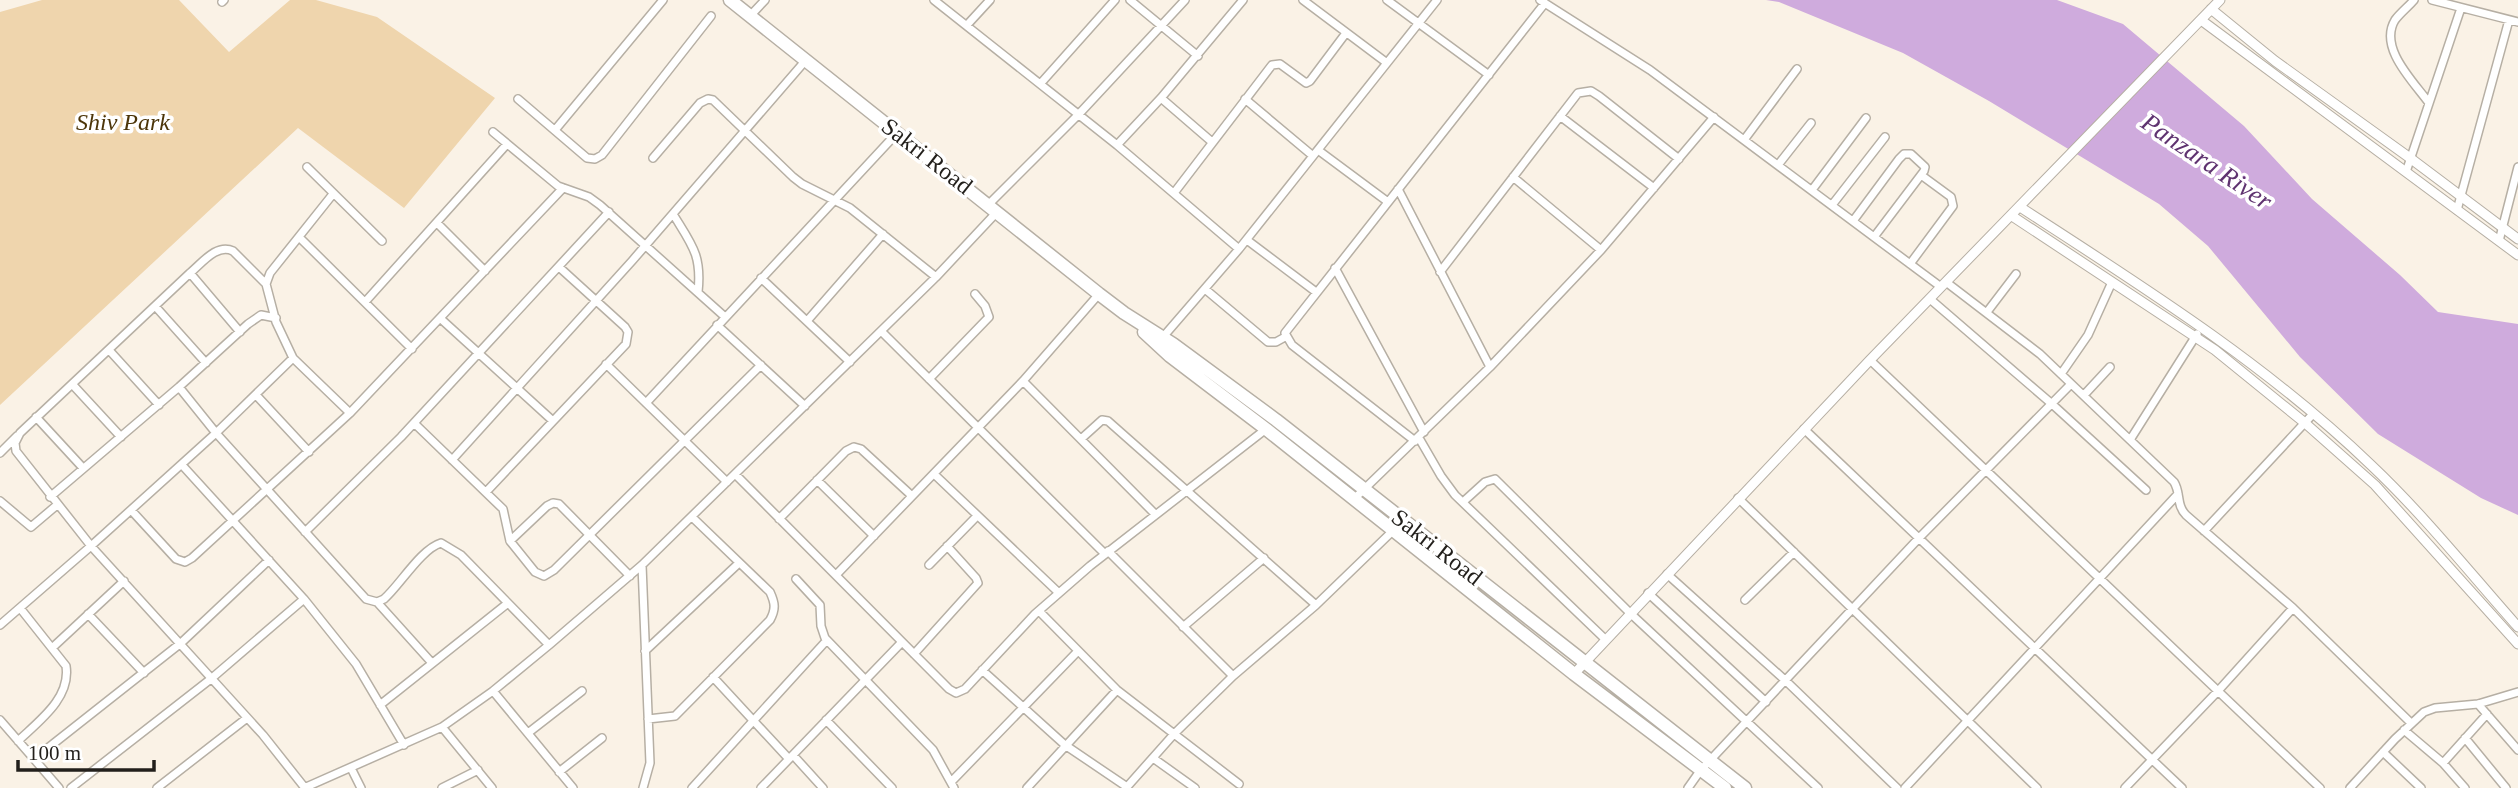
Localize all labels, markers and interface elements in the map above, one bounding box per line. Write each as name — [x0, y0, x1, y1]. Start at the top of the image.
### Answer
water label: Panzara River — [2135, 107, 2278, 216]
park label: Shiv Park — [76, 109, 170, 135]
street label: Sakri Road — [877, 113, 977, 199]
street label: Sakri Road — [1387, 504, 1487, 590]
scale bar — [18, 728, 154, 772]
text: 100 m — [28, 741, 81, 765]

